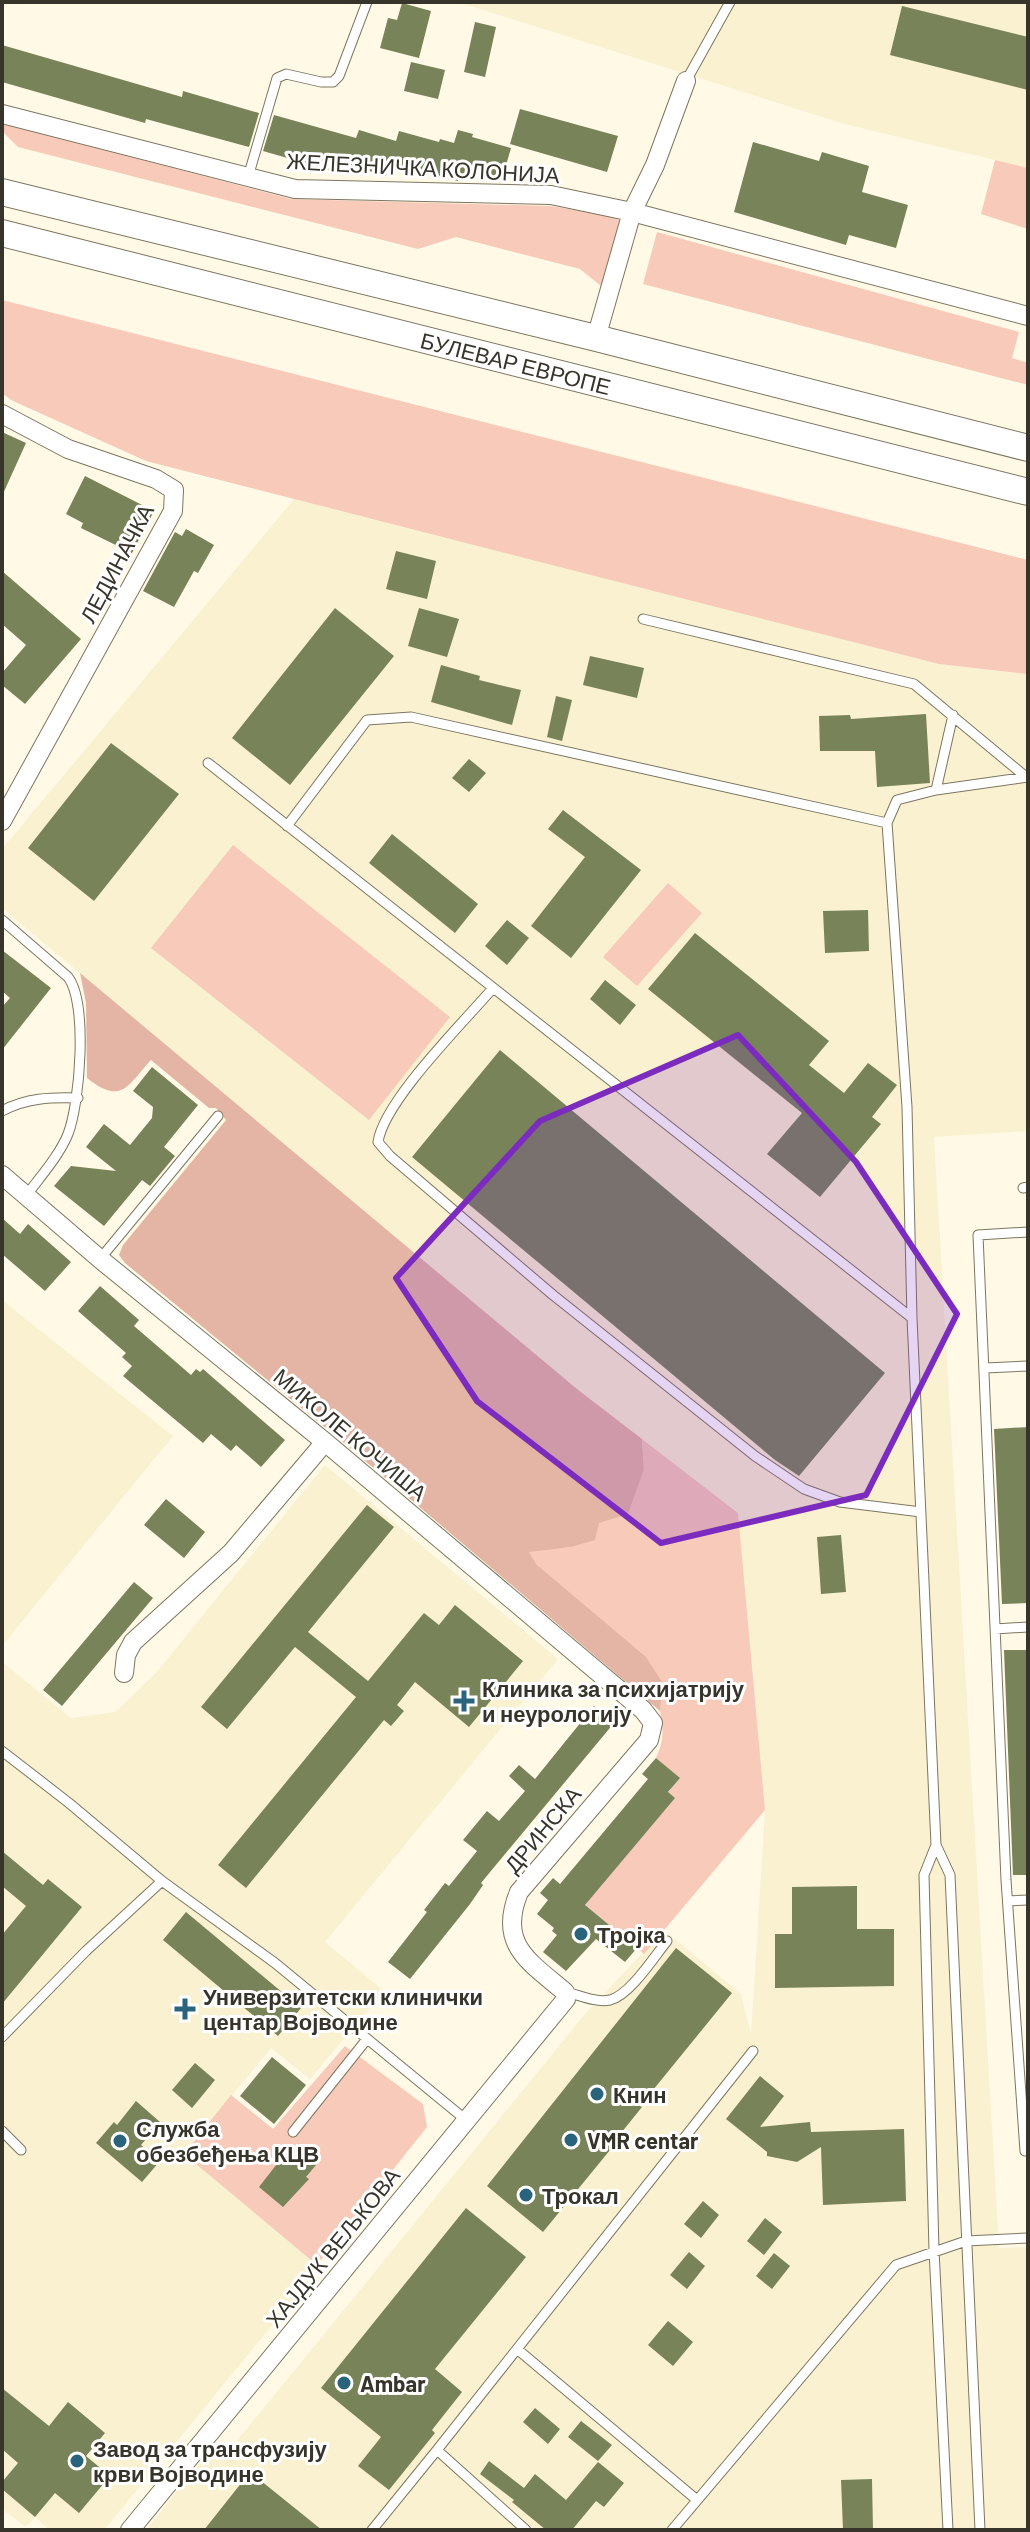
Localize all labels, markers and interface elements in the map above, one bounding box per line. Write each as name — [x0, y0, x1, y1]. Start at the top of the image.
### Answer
street label: ЖЕЛЕЗНИЧКА КОЛОНИЈА — [286, 147, 561, 187]
street label: БУЛЕВАР ЕВРОПЕ — [418, 326, 614, 399]
street label: ЛЕДИНАЧКА — [74, 499, 159, 627]
street label: МИКОЛЕ КОЧИША — [269, 1362, 433, 1506]
place label: Клиника за психијатрију и неурологију — [482, 1675, 745, 1727]
marker: Клиника за психијатрију и неурологију — [453, 1690, 475, 1712]
street label: ДРИНСКА — [498, 1780, 587, 1878]
place label: Тројка — [597, 1921, 667, 1948]
marker: Тројка — [572, 1925, 590, 1943]
place label: Универзитетски клинички центар Војводине — [203, 1983, 483, 2035]
marker: Универзитетски клинички центар Војводине — [174, 1998, 196, 2020]
place label: Книн — [613, 2081, 667, 2107]
marker: Книн — [588, 2085, 606, 2103]
place label: Служба обезбеђења КЦВ — [136, 2115, 319, 2167]
place label: VMR centar — [587, 2127, 699, 2153]
marker: VMR centar — [562, 2131, 580, 2149]
marker: Служба обезбеђења КЦВ — [111, 2132, 129, 2150]
street label: ХАЈДУК ВЕЉКОВА — [260, 2162, 405, 2333]
place label: Трокал — [542, 2182, 619, 2209]
marker: Трокал — [517, 2186, 535, 2204]
place label: Ambar — [360, 2370, 426, 2396]
marker: Ambar — [335, 2374, 353, 2392]
place label: Завод за трансфузију крви Војводине — [93, 2435, 327, 2487]
marker: Завод за трансфузију крви Војводине — [68, 2452, 86, 2470]

